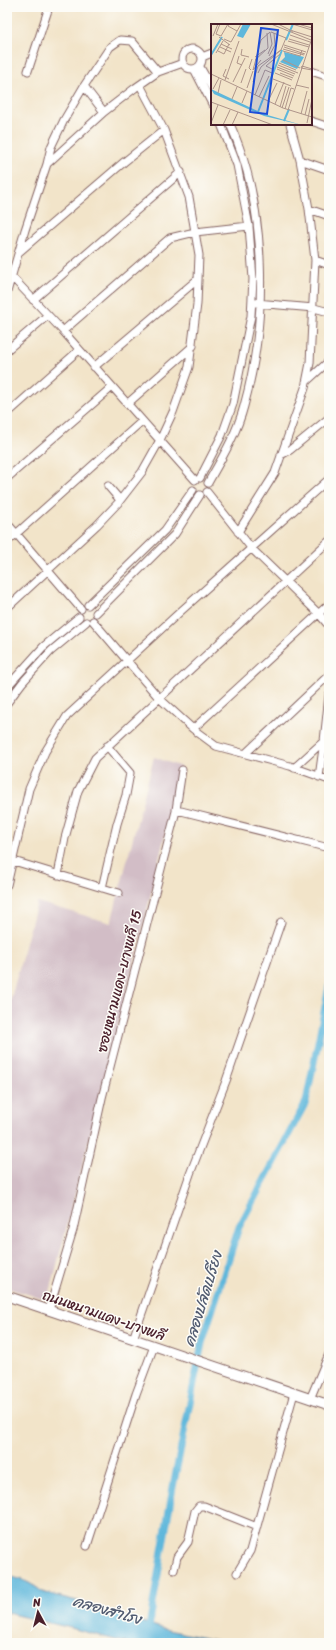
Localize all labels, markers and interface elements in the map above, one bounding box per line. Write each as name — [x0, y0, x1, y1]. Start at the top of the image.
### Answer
inset map — [211, 24, 312, 125]
street label: ซอยหนามแดง-บางพลี 15 — [90, 907, 149, 1055]
water label: คลองปลัดเปรียง — [176, 1246, 230, 1350]
street label: ถนนหนามแดง-บางพลี — [39, 1283, 171, 1349]
water label: คลองสำโรง — [70, 1588, 146, 1633]
north arrow — [18, 1592, 58, 1632]
text: N — [31, 1593, 42, 1613]

